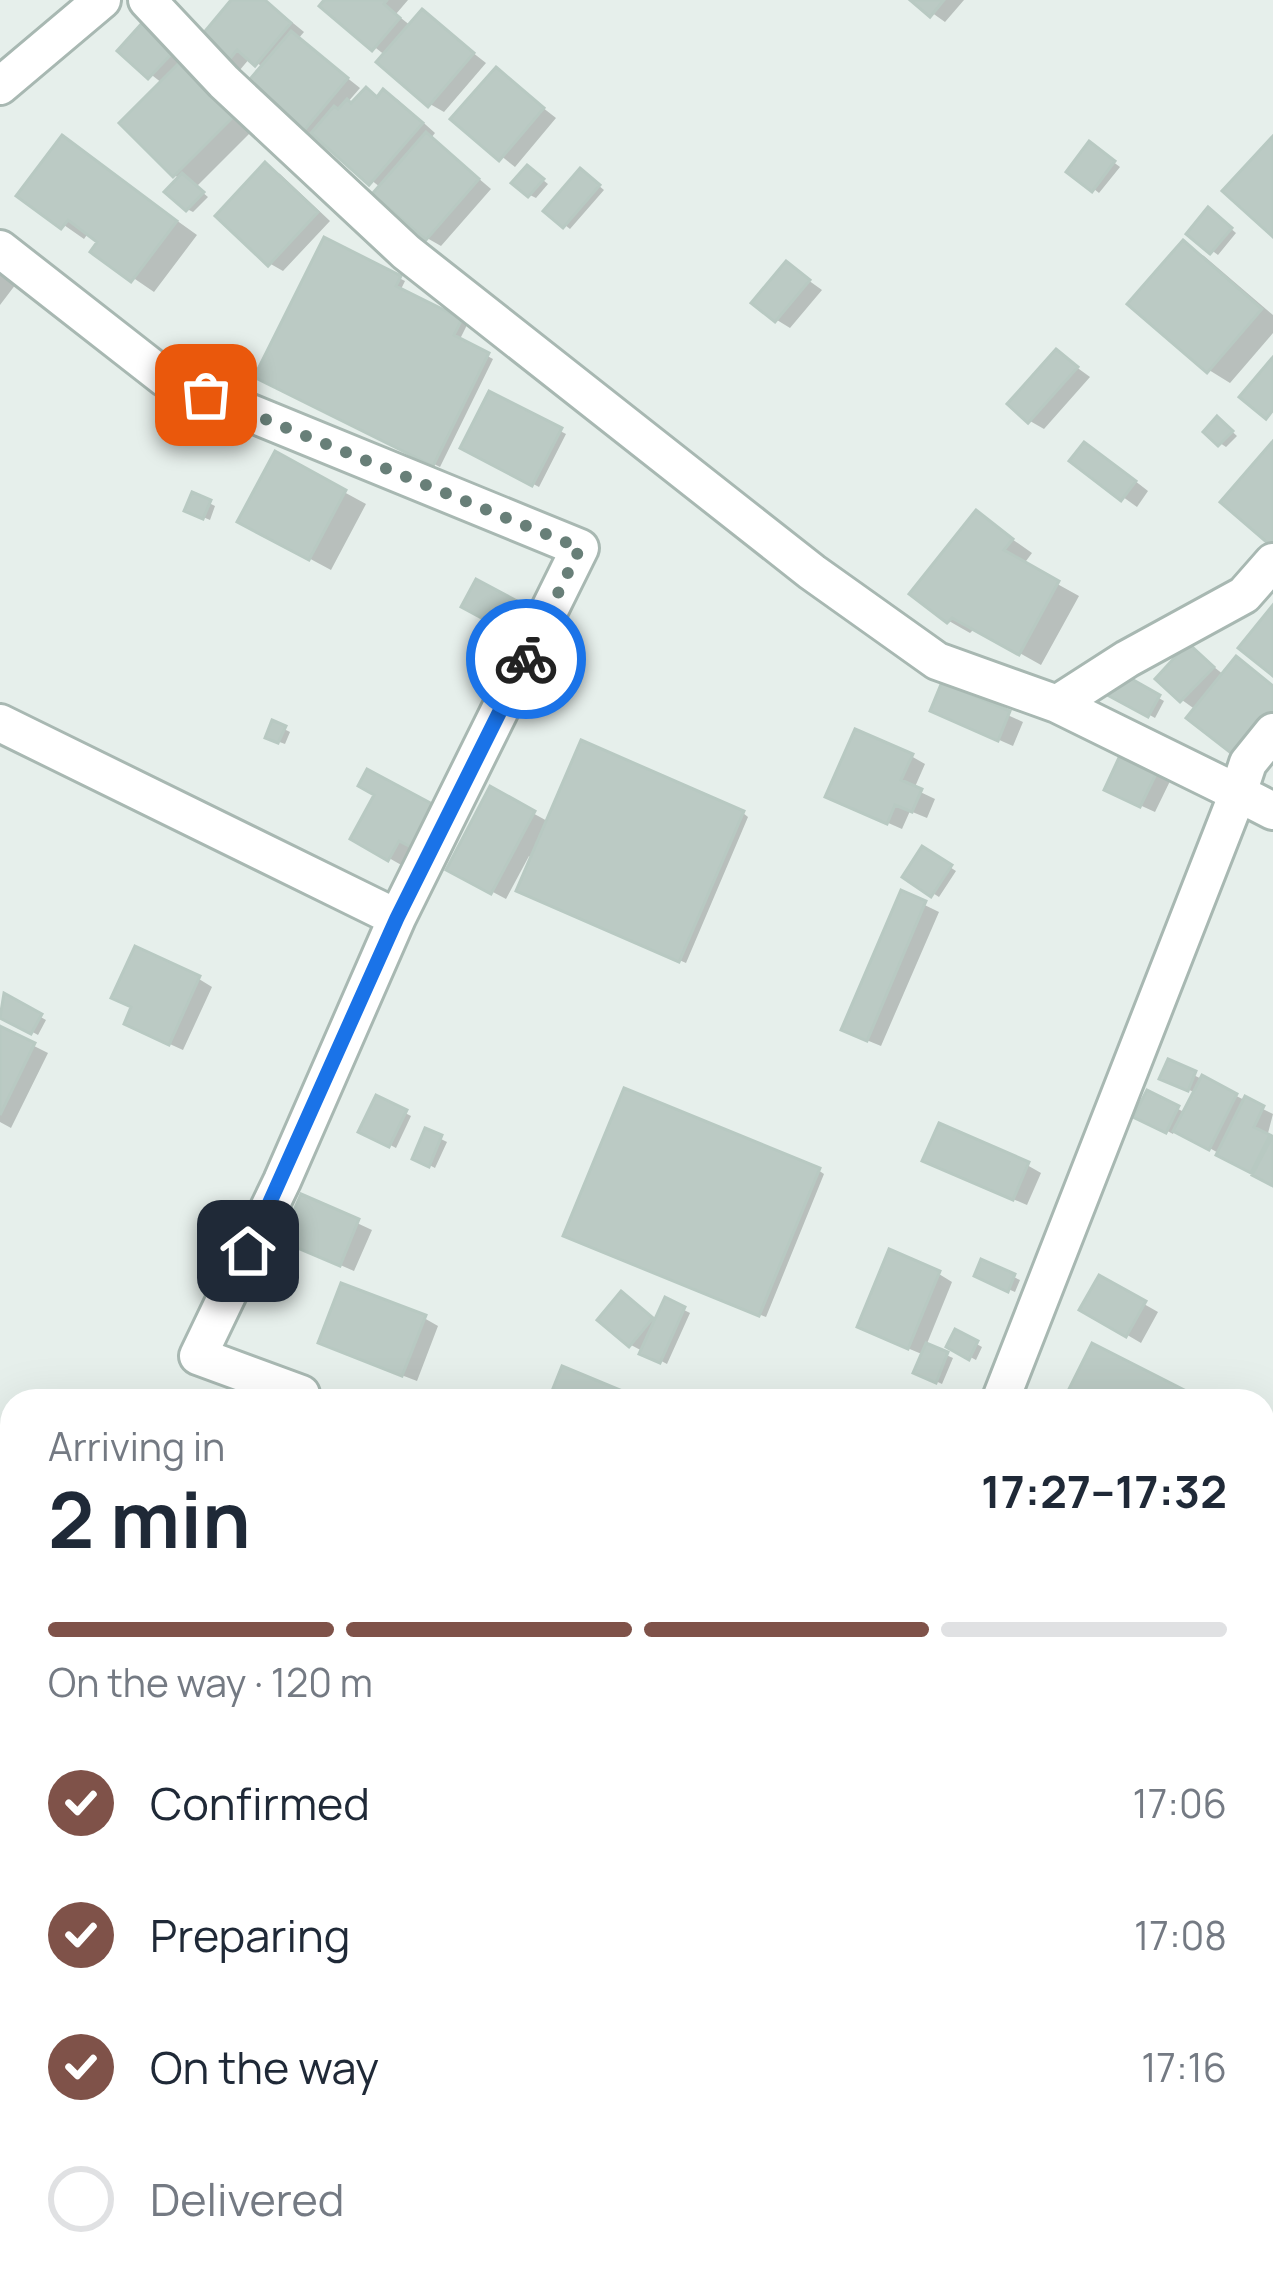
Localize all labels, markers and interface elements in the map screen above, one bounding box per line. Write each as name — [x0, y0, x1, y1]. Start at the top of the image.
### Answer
pin — [155, 344, 257, 446]
icon: bag — [173, 362, 239, 428]
courier — [466, 599, 586, 719]
icon: bike — [493, 626, 559, 692]
pin — [197, 1200, 299, 1302]
icon: home — [215, 1218, 281, 1284]
text: Arriving in — [48, 1419, 225, 1473]
text: 17:27–17:32 — [981, 1460, 1227, 1522]
text: 2 min — [48, 1465, 251, 1571]
text: On the way · 120 m — [48, 1655, 373, 1709]
icon: check — [48, 1770, 114, 1836]
text: Confirmed — [150, 1772, 370, 1834]
text: 17:06 — [1133, 1776, 1227, 1830]
icon: check — [48, 1902, 114, 1968]
text: Preparing — [150, 1904, 350, 1966]
text: 17:08 — [1134, 1908, 1227, 1962]
icon: check — [48, 2034, 114, 2100]
text: On the way — [150, 2036, 379, 2098]
text: 17:16 — [1141, 2040, 1227, 2094]
text: Delivered — [150, 2168, 345, 2230]

